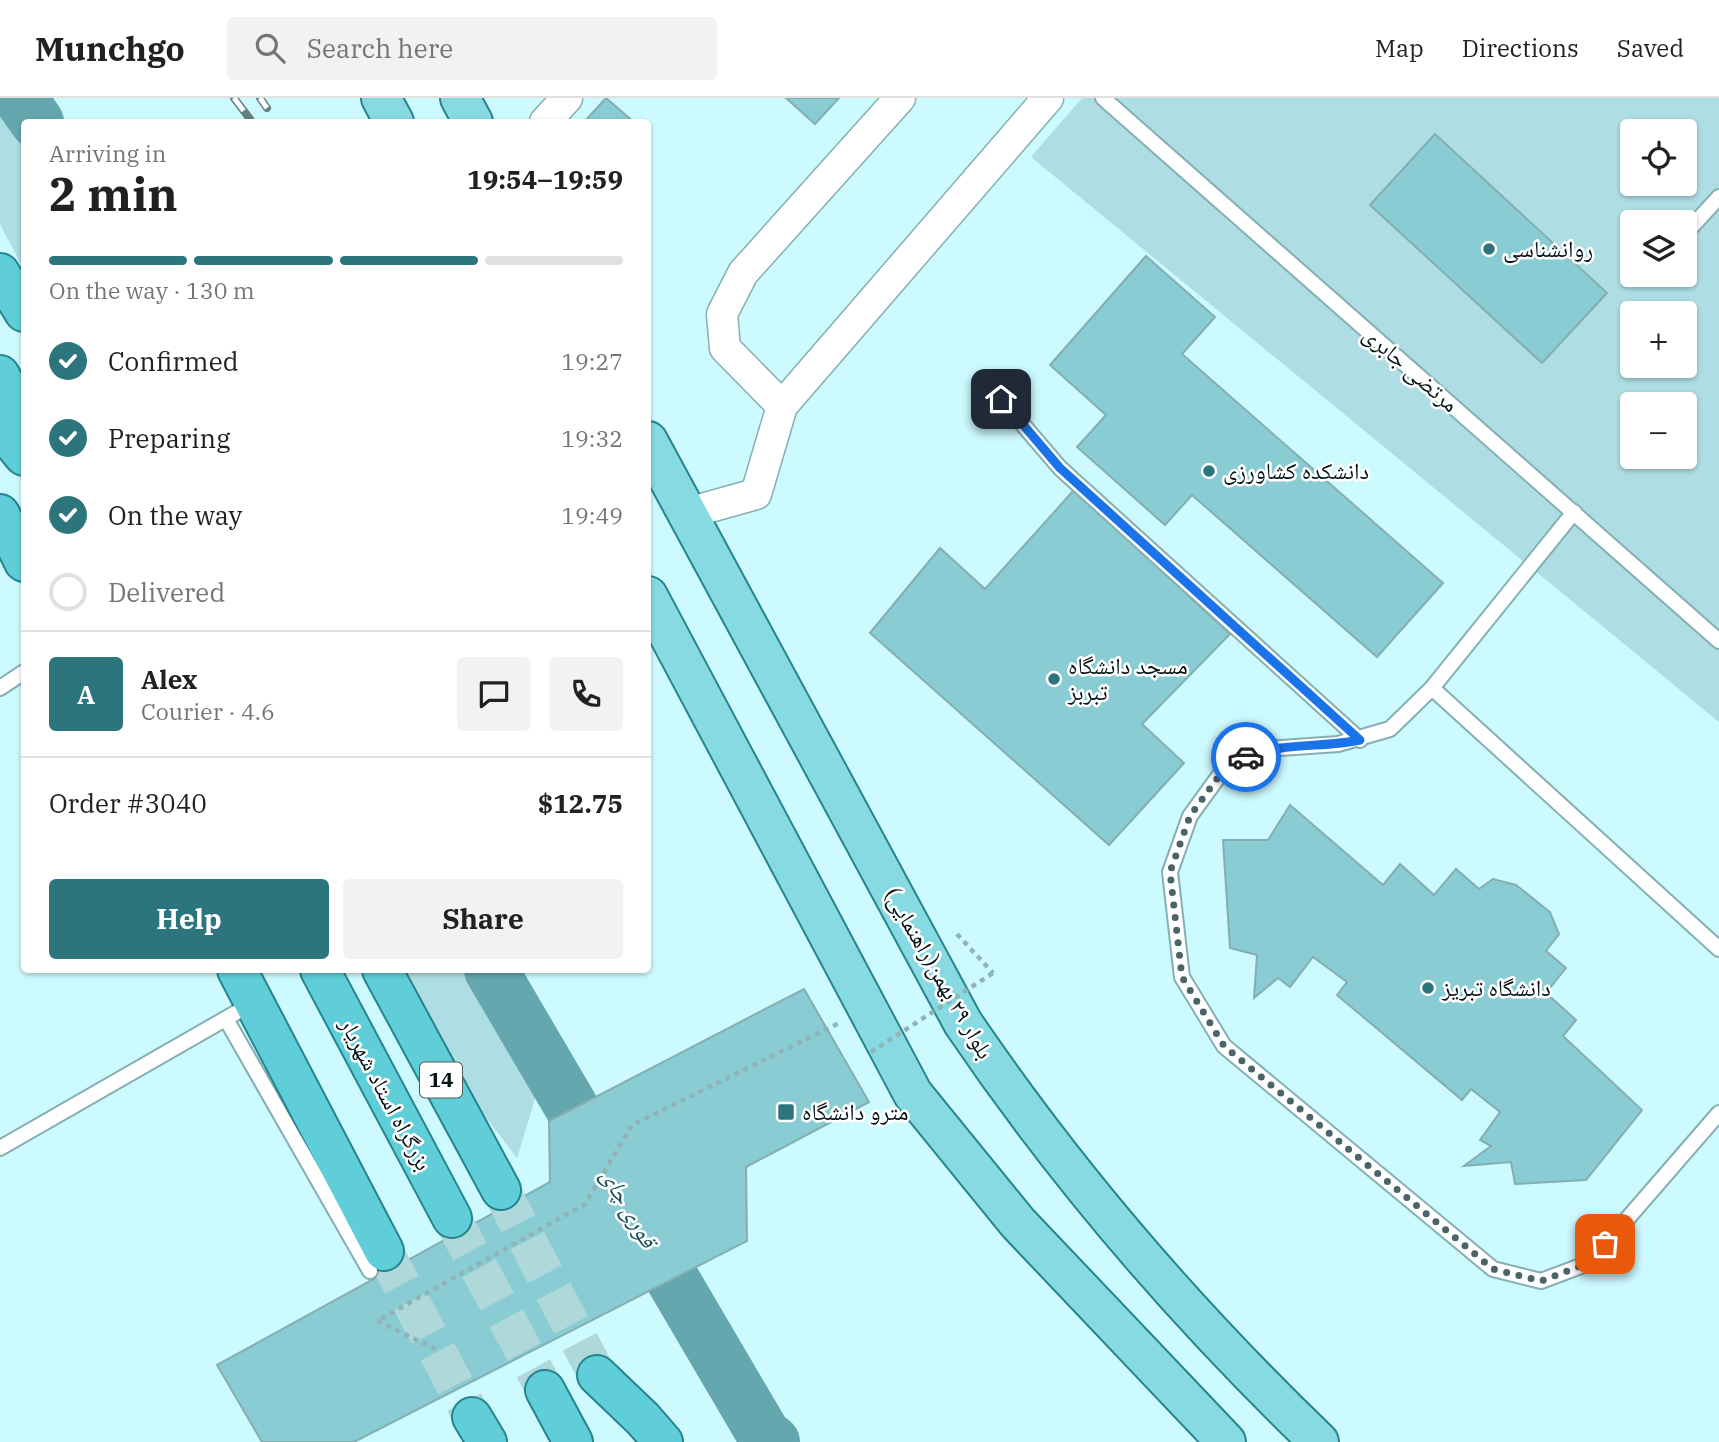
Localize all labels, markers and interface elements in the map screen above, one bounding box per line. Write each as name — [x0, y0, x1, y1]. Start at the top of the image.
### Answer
search box — [227, 17, 717, 80]
text: Munchgo — [35, 27, 185, 70]
icon: search — [251, 29, 289, 67]
text: Search here — [307, 31, 453, 65]
text: Map — [1375, 32, 1424, 64]
text: Directions — [1462, 32, 1579, 64]
text: Saved — [1617, 32, 1684, 64]
map controls — [1620, 119, 1697, 469]
button: locate — [1620, 119, 1697, 196]
text: Arriving in — [49, 138, 166, 168]
text: 19:54–19:59 — [467, 162, 623, 196]
text: 2 min — [49, 164, 178, 224]
button: layers — [1620, 210, 1697, 287]
place label: روانشناسی — [1503, 233, 1593, 263]
marker: روانشناسی — [1481, 241, 1497, 257]
text: On the way · 130 m — [49, 275, 255, 305]
button: + — [1620, 301, 1697, 378]
street label: مرتضی جابری — [1358, 319, 1466, 418]
icon: check — [49, 342, 87, 380]
text: Confirmed — [108, 344, 239, 378]
text: 19:27 — [561, 346, 623, 376]
pin — [971, 369, 1031, 429]
icon: home — [982, 380, 1020, 418]
button: − — [1620, 392, 1697, 469]
icon: check — [49, 419, 87, 457]
text: Preparing — [108, 421, 230, 455]
text: 19:32 — [561, 423, 623, 453]
place label: دانشکده کشاورزی — [1223, 455, 1369, 485]
marker: دانشکده کشاورزی — [1201, 463, 1217, 479]
icon: check — [49, 496, 87, 534]
text: On the way — [108, 498, 242, 532]
text: 19:49 — [561, 500, 623, 530]
text: Delivered — [108, 575, 225, 609]
place label: مسجد دانشگاه تبربز — [1067, 650, 1188, 706]
button: chat — [457, 657, 531, 731]
button: phone — [549, 657, 623, 731]
text: Alex — [141, 662, 197, 696]
marker: مسجد دانشگاه تبربز — [1046, 671, 1062, 687]
text: A — [77, 677, 95, 711]
text: Courier · 4.6 — [141, 696, 275, 726]
courier — [1211, 722, 1281, 792]
icon: car — [1227, 738, 1265, 776]
text: Order #3040 — [49, 786, 207, 820]
text: $12.75 — [538, 786, 623, 820]
button: Help — [49, 879, 329, 959]
button: Share — [343, 879, 623, 959]
street label: بلوار ٢٩ بهمن(راهنمایی) — [879, 881, 1001, 1064]
place label: دانشگاه تبریز — [1441, 972, 1551, 1002]
marker: دانشگاه تبریز — [1420, 980, 1436, 996]
street label: بزرگراه استاد شهریار — [334, 1011, 440, 1175]
road number: 14 — [420, 1062, 462, 1098]
place label: مترو دانشگاه — [802, 1096, 909, 1126]
marker: مترو دانشگاه — [776, 1102, 796, 1122]
water label: قوری چای — [594, 1162, 667, 1256]
pin — [1575, 1214, 1635, 1274]
icon: bag — [1586, 1225, 1624, 1263]

